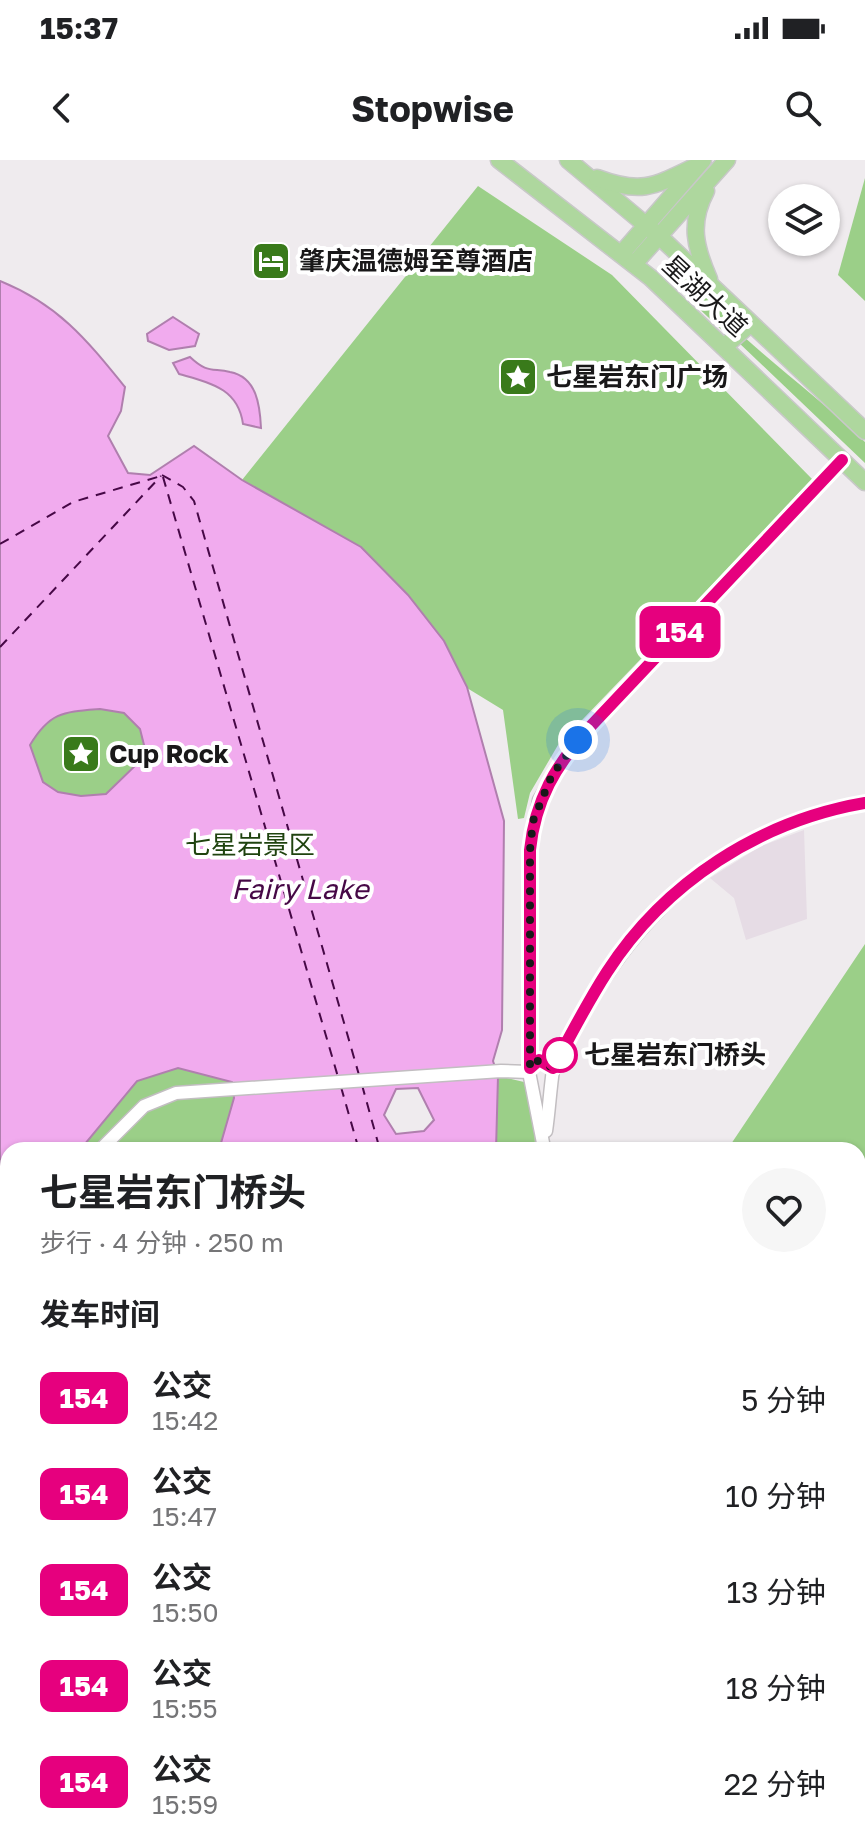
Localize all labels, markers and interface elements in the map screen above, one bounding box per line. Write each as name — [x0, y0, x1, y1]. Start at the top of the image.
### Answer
text: 15:37 — [40, 10, 118, 46]
icon: back — [40, 86, 84, 130]
icon: search — [781, 86, 825, 130]
text: Stopwise — [351, 87, 514, 130]
map controls — [768, 184, 840, 256]
button: layers — [768, 184, 840, 256]
hotel icon: 肇庆温德姆至尊酒店 — [250, 240, 292, 282]
place label: 肇庆温德姆至尊酒店 — [299, 245, 533, 276]
street label: 星湖大道 — [657, 249, 754, 342]
place icon: 七星岩东门广场 — [497, 356, 539, 398]
place label: 七星岩东门广场 — [546, 361, 728, 392]
line badge: 154 — [634, 606, 726, 658]
text: 154 — [655, 615, 705, 648]
your location — [558, 720, 598, 760]
place icon: Cup Rock — [60, 733, 102, 775]
place label: Cup Rock — [109, 738, 229, 769]
park label: 七星岩景区 — [185, 829, 315, 860]
water label: Fairy Lake — [231, 872, 370, 905]
marker: 七星岩东门桥头 — [543, 1038, 577, 1072]
place label: 七星岩东门桥头 — [584, 1039, 766, 1070]
button: heart — [742, 1168, 826, 1252]
text: 七星岩东门桥头 — [40, 1169, 306, 1214]
text: 步行 · 4 分钟 · 250 m — [40, 1227, 284, 1258]
text: 发车时间 — [40, 1296, 160, 1332]
text: 公交 — [152, 1367, 212, 1403]
text: 154 — [59, 1381, 109, 1414]
text: 5 分钟 — [741, 1382, 826, 1418]
text: 15:42 — [152, 1405, 218, 1436]
text: 公交 — [152, 1463, 212, 1499]
text: 154 — [59, 1477, 109, 1510]
text: 10 分钟 — [725, 1478, 826, 1514]
text: 15:47 — [152, 1501, 217, 1532]
text: 公交 — [152, 1559, 212, 1595]
text: 154 — [59, 1573, 109, 1606]
text: 13 分钟 — [726, 1574, 826, 1610]
text: 15:50 — [152, 1597, 219, 1628]
text: 公交 — [152, 1655, 212, 1691]
text: 154 — [59, 1669, 109, 1702]
text: 18 分钟 — [726, 1670, 826, 1706]
text: 15:55 — [152, 1693, 218, 1724]
text: 公交 — [152, 1751, 212, 1787]
text: 154 — [59, 1765, 109, 1798]
text: 22 分钟 — [724, 1766, 826, 1802]
text: 15:59 — [152, 1789, 218, 1820]

